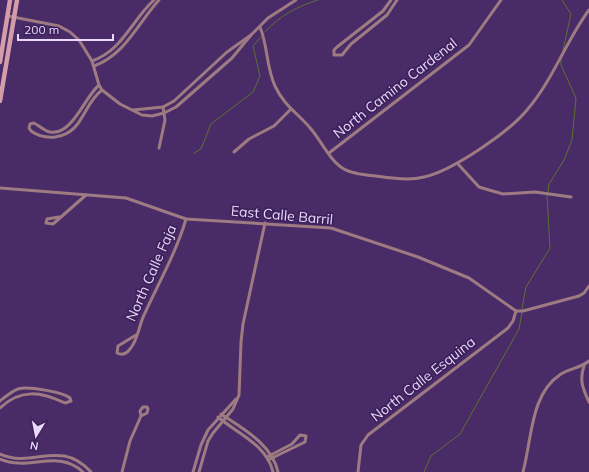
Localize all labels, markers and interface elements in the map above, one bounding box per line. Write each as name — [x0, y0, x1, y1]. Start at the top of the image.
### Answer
scale bar — [18, 16, 113, 42]
text: 200 m — [24, 22, 59, 37]
street label: North Camino Cardenal — [329, 34, 461, 142]
street label: East Calle Barril — [230, 202, 334, 228]
street label: North Calle Faja — [122, 222, 180, 324]
street label: North Calle Esquina — [367, 333, 479, 425]
north arrow — [16, 416, 56, 456]
text: N — [29, 438, 40, 453]

